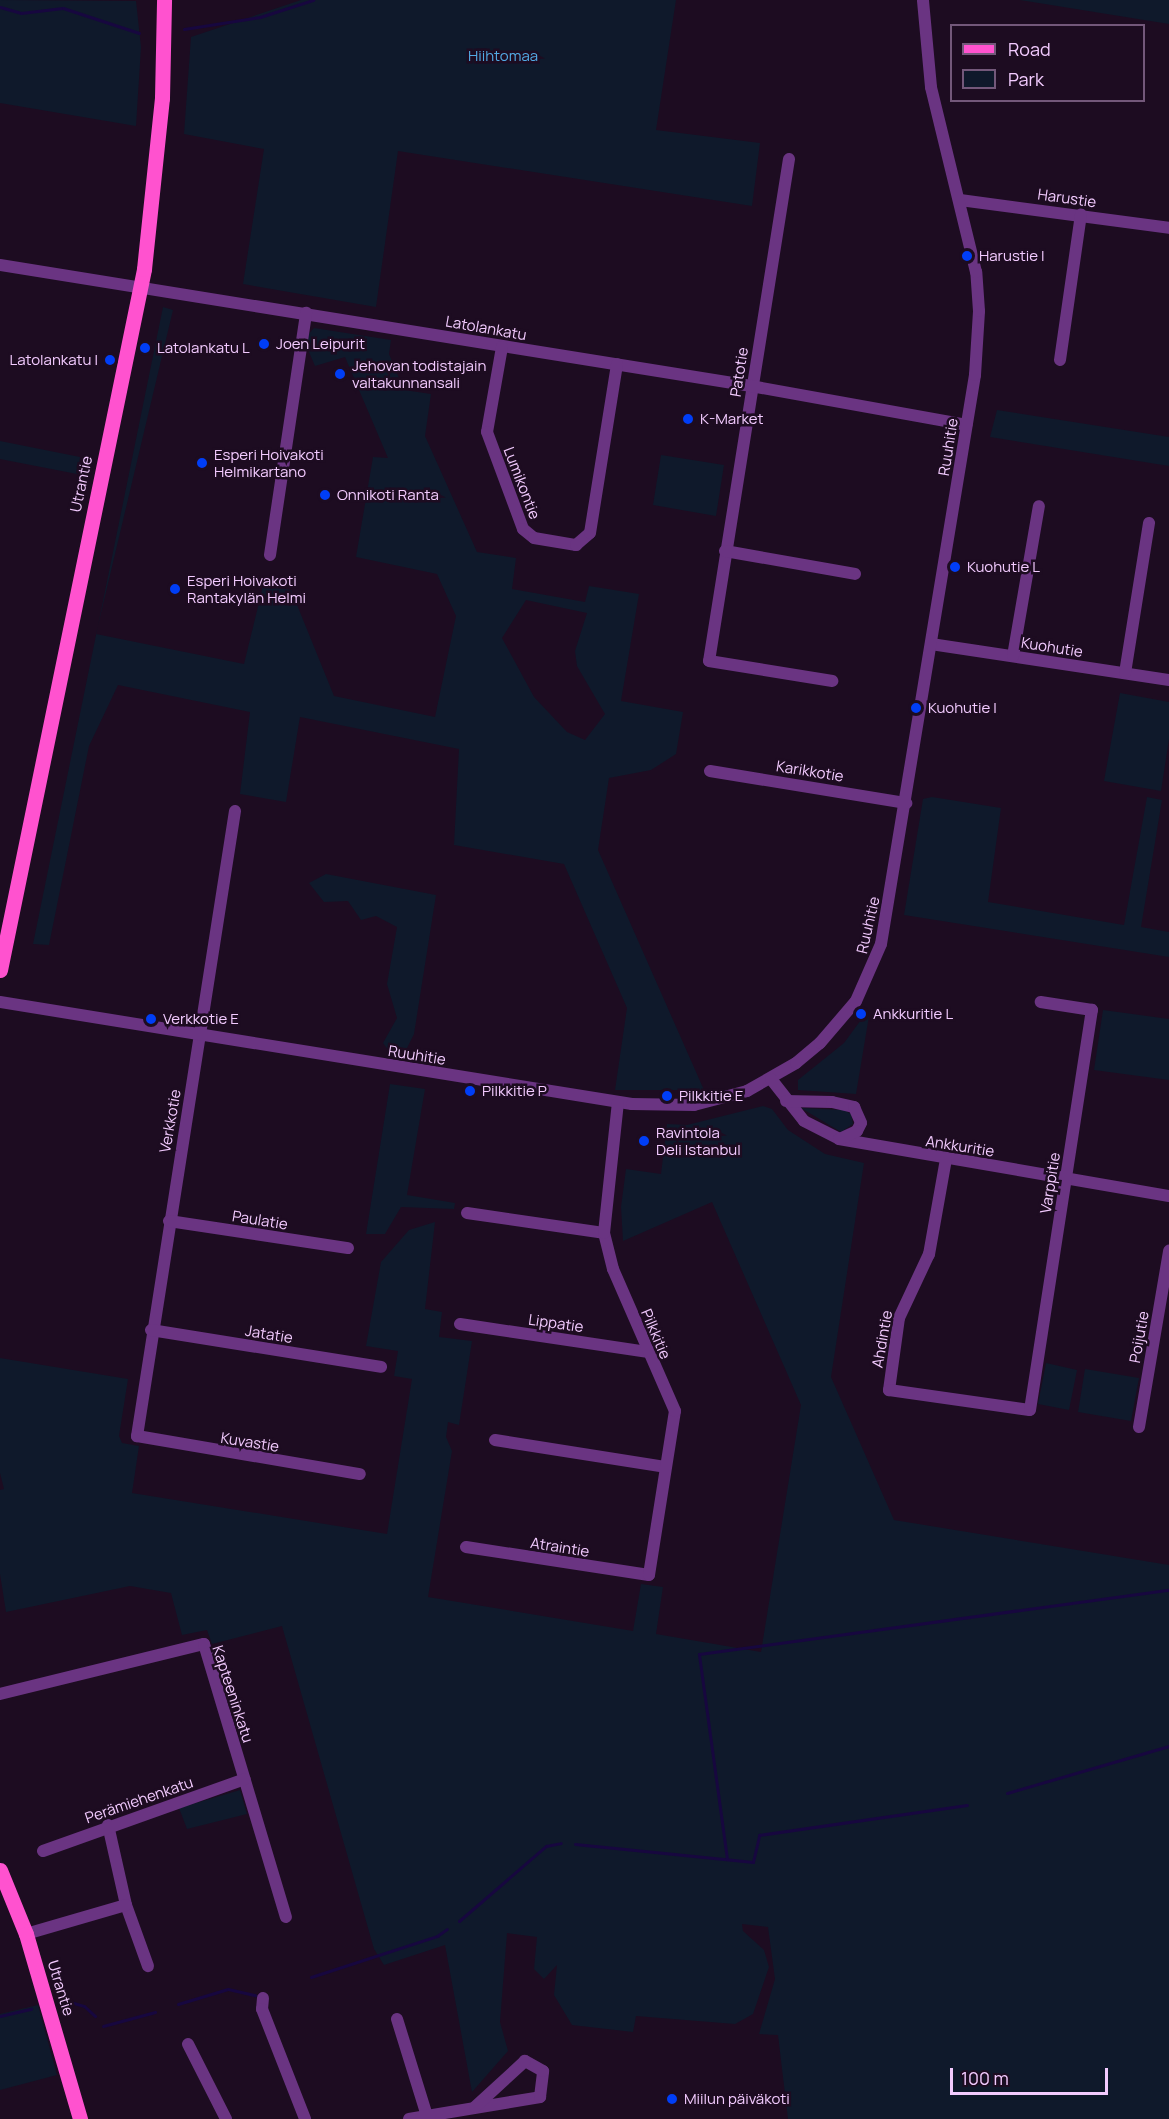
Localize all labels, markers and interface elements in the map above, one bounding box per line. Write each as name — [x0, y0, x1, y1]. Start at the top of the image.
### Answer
legend — [950, 24, 1145, 102]
text: Road — [1008, 37, 1051, 61]
park label: Hiihtomaa — [468, 47, 538, 65]
text: Park — [1008, 67, 1044, 91]
street label: Harustie — [1036, 185, 1098, 211]
place label: Harustie I — [979, 247, 1045, 265]
marker: Harustie I — [960, 249, 974, 263]
street label: Latolankatu — [444, 312, 528, 344]
place label: Joen Leipurit — [276, 335, 365, 353]
marker: Joen Leipurit — [257, 337, 271, 351]
place label: Latolankatu L — [157, 339, 250, 357]
marker: Latolankatu L — [138, 341, 152, 355]
street label: Patotie — [726, 346, 752, 398]
place label: Latolankatu I — [9, 351, 98, 369]
marker: Latolankatu I — [103, 353, 117, 367]
place label: Jehovan todistajain valtakunnansali — [352, 356, 486, 391]
marker: Jehovan todistajain valtakunnansali — [333, 367, 347, 381]
place label: K-Market — [700, 410, 764, 428]
marker: K-Market — [681, 412, 695, 426]
street label: Ruuhitie — [935, 417, 961, 477]
street label: Lumikontie — [500, 444, 544, 522]
place label: Esperi Hoivakoti Helmikartano — [214, 445, 324, 480]
street label: Utrantie — [66, 454, 96, 514]
marker: Esperi Hoivakoti Helmikartano — [195, 456, 209, 470]
place label: Onnikoti Ranta — [337, 486, 439, 504]
marker: Onnikoti Ranta — [318, 488, 332, 502]
place label: Kuohutie L — [967, 558, 1040, 576]
marker: Kuohutie L — [948, 560, 962, 574]
place label: Esperi Hoivakoti Rantakylän Helmi — [187, 571, 306, 606]
marker: Esperi Hoivakoti Rantakylän Helmi — [168, 582, 182, 596]
street label: Kuohutie — [1020, 633, 1084, 661]
place label: Kuohutie I — [928, 699, 997, 717]
marker: Kuohutie I — [909, 701, 923, 715]
street label: Karikkotie — [775, 757, 845, 785]
street label: Ruuhitie — [853, 895, 883, 955]
place label: Ankkuritie L — [873, 1005, 953, 1023]
marker: Ankkuritie L — [854, 1007, 868, 1021]
place label: Verkkotie E — [163, 1010, 239, 1028]
marker: Verkkotie E — [144, 1012, 158, 1026]
street label: Ruuhitie — [387, 1042, 447, 1068]
place label: Pilkkitie P — [482, 1082, 547, 1100]
marker: Pilkkitie P — [463, 1084, 477, 1098]
place label: Pilkkitie E — [679, 1087, 743, 1105]
street label: Verkkotie — [156, 1088, 184, 1154]
marker: Pilkkitie E — [660, 1089, 674, 1103]
place label: Ravintola Deli Istanbul — [656, 1123, 741, 1158]
street label: Ankkuritie — [924, 1132, 996, 1160]
marker: Ravintola Deli Istanbul — [637, 1134, 651, 1148]
street label: Varppitie — [1036, 1151, 1064, 1215]
street label: Paulatie — [231, 1207, 289, 1233]
street label: Pilkkitie — [637, 1306, 675, 1362]
street label: Ahdintie — [868, 1309, 896, 1369]
street label: Lippatie — [527, 1310, 585, 1336]
street label: Poijutie — [1126, 1310, 1152, 1364]
street label: Jatatie — [244, 1321, 294, 1347]
street label: Kuvastie — [219, 1429, 281, 1455]
street label: Atraintie — [529, 1533, 591, 1561]
street label: Kapteeninkatu — [209, 1643, 257, 1745]
street label: Perämiehenkatu — [83, 1773, 195, 1827]
street label: Utrantie — [44, 1958, 78, 2018]
scale bar — [953, 2056, 1110, 2094]
text: 100 m — [961, 2066, 1009, 2090]
place label: Miilun päiväkoti — [684, 2090, 790, 2108]
marker: Miilun päiväkoti — [665, 2092, 679, 2106]

